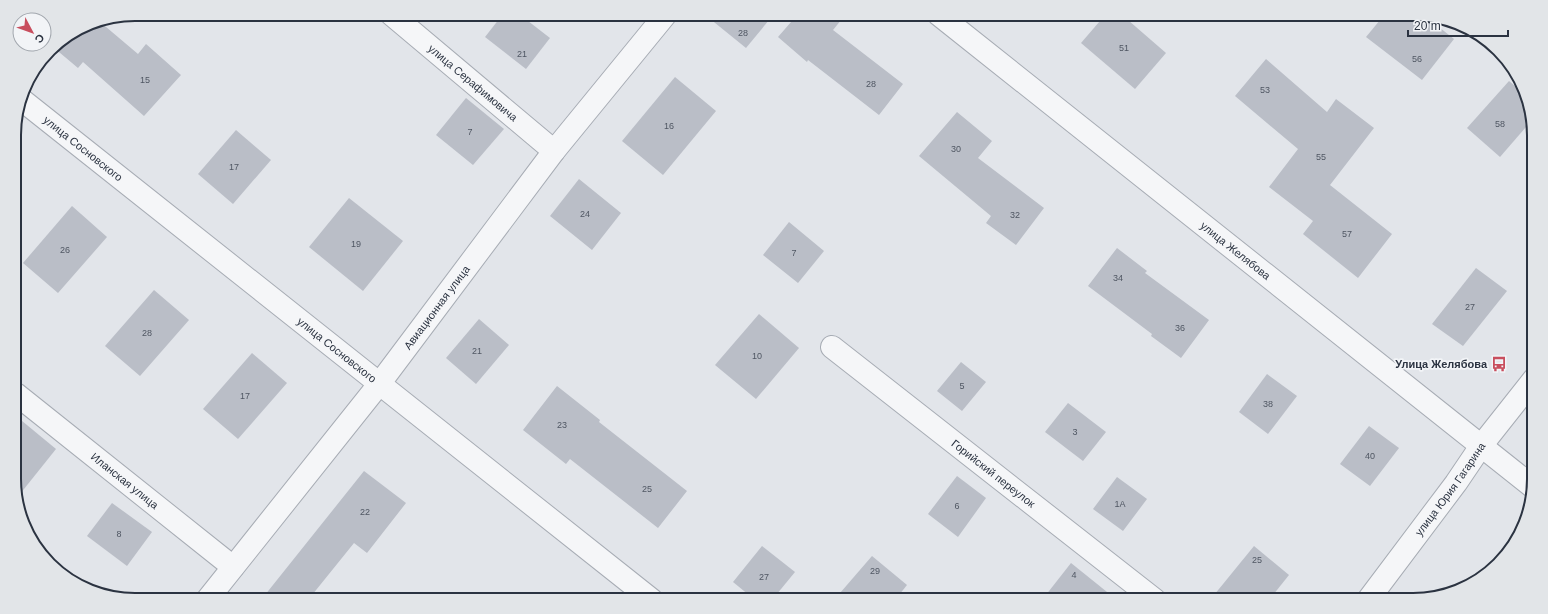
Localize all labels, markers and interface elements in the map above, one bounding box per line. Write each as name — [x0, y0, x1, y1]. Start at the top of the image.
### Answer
north arrow — [12, 12, 52, 52]
scale bar — [1408, 12, 1508, 38]
text: 20 m — [1414, 19, 1441, 33]
house number: 28 — [738, 28, 748, 38]
text: С — [32, 32, 47, 46]
street label: улица Серафимовича — [426, 42, 520, 124]
house number: 51 — [1119, 43, 1129, 53]
house number: 21 — [517, 49, 527, 59]
house number: 56 — [1412, 54, 1422, 64]
house number: 15 — [140, 75, 150, 85]
house number: 28 — [866, 79, 876, 89]
house number: 53 — [1260, 85, 1270, 95]
street label: улица Сосновского — [41, 114, 125, 183]
house number: 58 — [1495, 119, 1505, 129]
house number: 16 — [664, 121, 674, 131]
house number: 7 — [467, 127, 473, 137]
house number: 30 — [951, 144, 961, 154]
house number: 55 — [1316, 152, 1326, 162]
house number: 17 — [229, 162, 239, 172]
house number: 24 — [580, 209, 590, 219]
house number: 32 — [1010, 210, 1020, 220]
street label: улица Желябова — [1198, 219, 1273, 282]
house number: 57 — [1342, 229, 1352, 239]
house number: 19 — [351, 239, 361, 249]
house number: 26 — [60, 245, 70, 255]
house number: 7 — [791, 248, 797, 258]
street label: Авиационная улица — [401, 262, 473, 352]
house number: 34 — [1113, 273, 1123, 283]
house number: 27 — [1465, 302, 1475, 312]
street label: улица Сосновского — [295, 315, 379, 385]
house number: 36 — [1175, 323, 1185, 333]
house number: 28 — [142, 328, 152, 338]
house number: 21 — [472, 346, 482, 356]
house number: 10 — [752, 351, 762, 361]
bus stop icon: Улица Желябова — [1490, 355, 1508, 373]
place label: Улица Желябова — [1395, 358, 1488, 370]
house number: 5 — [959, 381, 965, 391]
house number: 17 — [240, 391, 250, 401]
house number: 38 — [1263, 399, 1273, 409]
house number: 23 — [557, 420, 567, 430]
house number: 3 — [1072, 427, 1078, 437]
street label: Горийский переулок — [949, 437, 1038, 510]
street label: улица Юрия Гагарина — [1413, 440, 1488, 538]
street label: Иланская улица — [89, 450, 161, 512]
house number: 40 — [1365, 451, 1375, 461]
house number: 25 — [642, 484, 652, 494]
house number: 1А — [1114, 499, 1126, 509]
house number: 6 — [954, 501, 960, 511]
house number: 22 — [360, 507, 370, 517]
house number: 8 — [116, 529, 122, 539]
house number: 25 — [1252, 555, 1262, 565]
house number: 29 — [870, 566, 880, 576]
house number: 4 — [1071, 570, 1077, 580]
house number: 27 — [759, 572, 769, 582]

